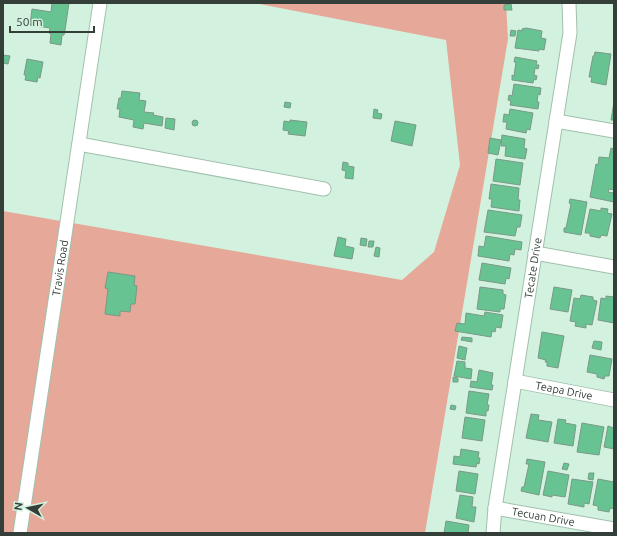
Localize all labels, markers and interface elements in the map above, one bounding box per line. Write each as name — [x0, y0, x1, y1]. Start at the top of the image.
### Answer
scale bar — [10, 8, 94, 34]
text: 50 m — [16, 15, 43, 28]
street label: Tecate Drive — [522, 237, 544, 299]
street label: Travis Road — [50, 239, 70, 297]
street label: Teapa Drive — [534, 379, 594, 402]
north arrow — [8, 488, 48, 528]
text: N — [12, 501, 25, 511]
street label: Tecuan Drive — [511, 505, 576, 528]

